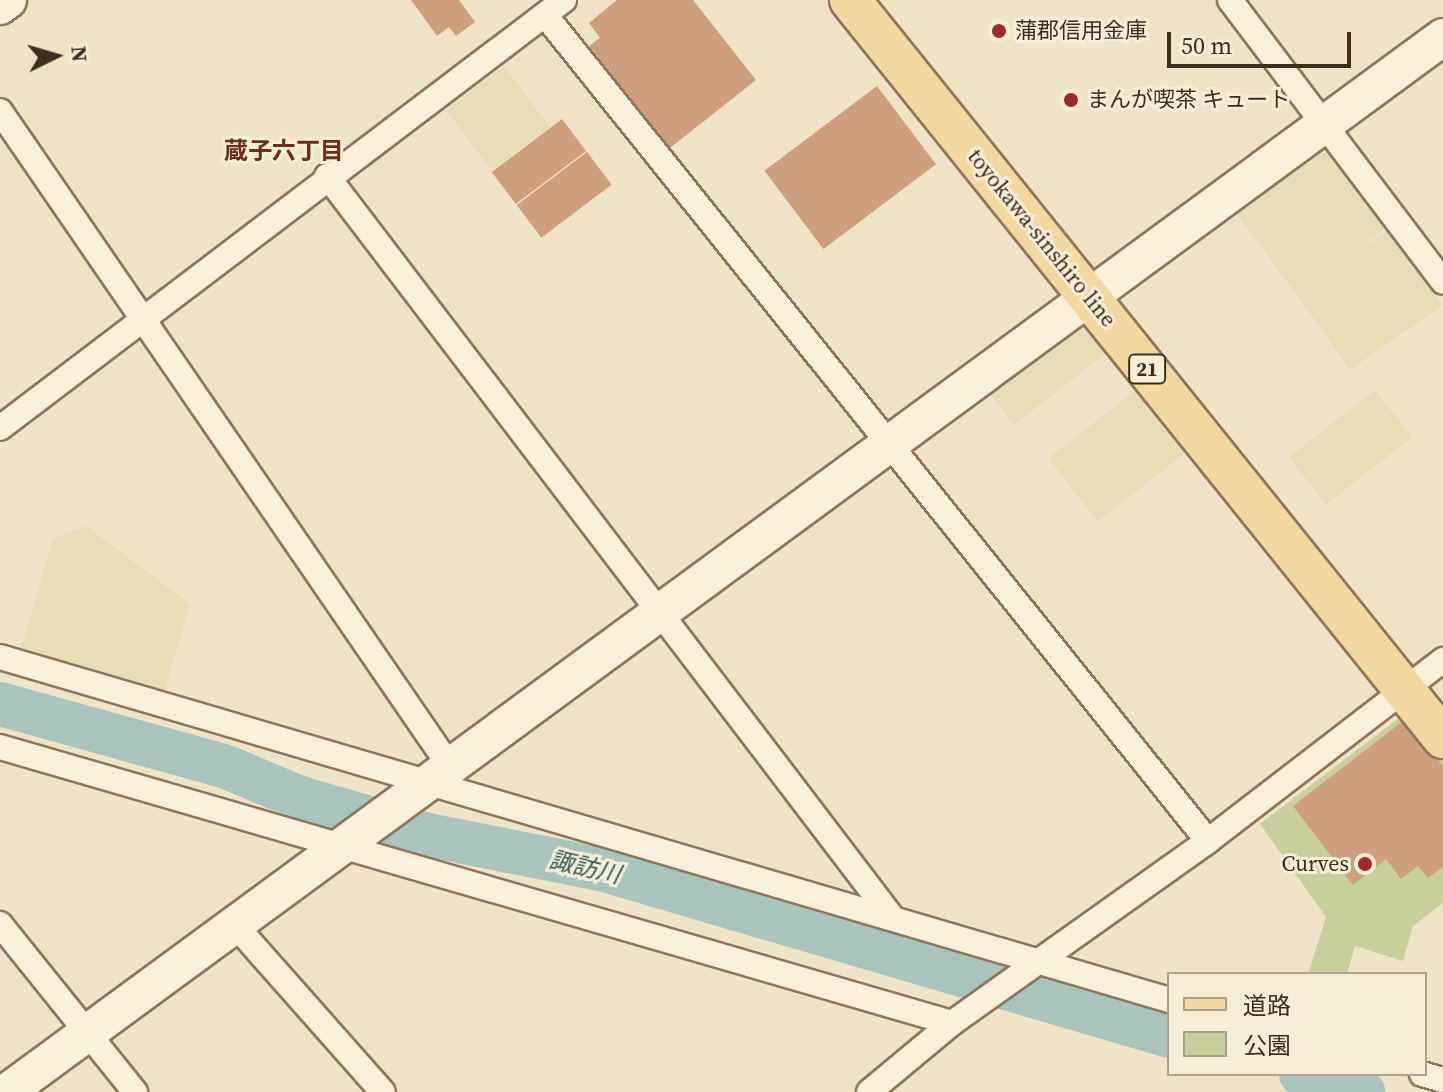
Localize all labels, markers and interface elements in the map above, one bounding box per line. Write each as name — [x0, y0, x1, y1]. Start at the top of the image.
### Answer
north arrow — [16, 16, 96, 96]
scale bar — [1171, 16, 1355, 66]
place label: 蒲郡信用金庫 — [1015, 18, 1147, 44]
marker: 蒲郡信用金庫 — [990, 22, 1008, 40]
text: 50 m — [1181, 29, 1232, 62]
text: N — [64, 45, 96, 63]
place label: まんが喫茶 キュート — [1087, 87, 1290, 113]
marker: まんが喫茶 キュート — [1062, 91, 1080, 109]
district label: 蔵子六丁目 — [224, 137, 344, 165]
street label: toyokawa-sinshiro line — [962, 144, 1122, 332]
road number: 21 — [1127, 353, 1167, 385]
water label: 諏訪川 — [547, 845, 623, 889]
place label: Curves — [1282, 851, 1349, 877]
marker: Curves — [1356, 855, 1374, 873]
legend — [1167, 972, 1427, 1076]
text: 道路 — [1243, 989, 1291, 1022]
text: 公園 — [1243, 1029, 1291, 1062]

